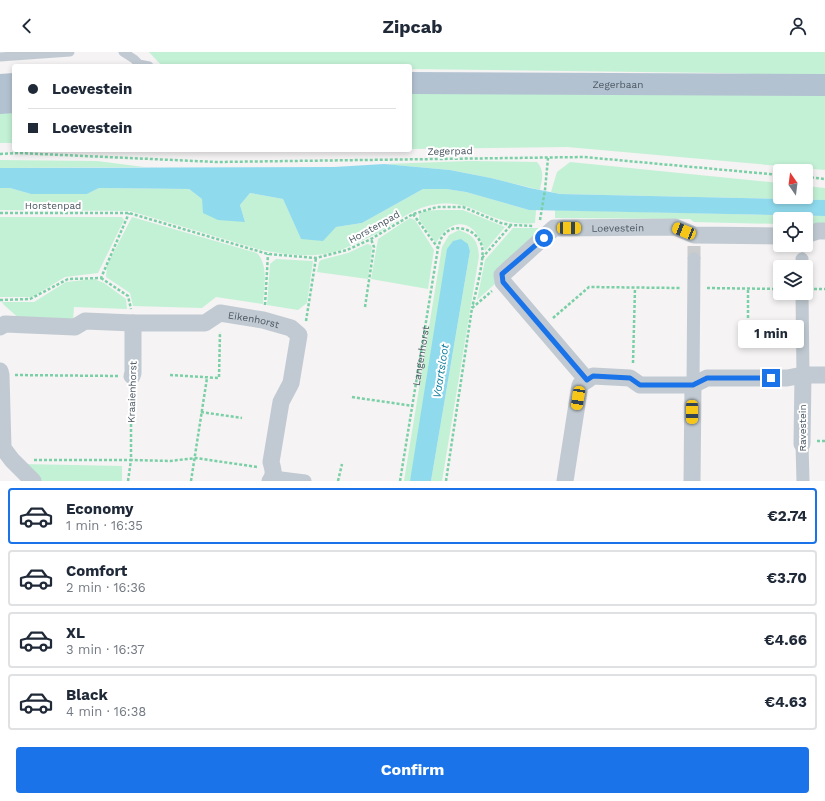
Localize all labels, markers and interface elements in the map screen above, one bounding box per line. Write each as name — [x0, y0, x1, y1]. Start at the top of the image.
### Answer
icon: back — [16, 15, 38, 37]
icon: person — [787, 15, 809, 37]
text: Zipcab — [383, 16, 442, 37]
street label: Zegerbaan — [593, 78, 643, 90]
text: Loevestein — [52, 80, 132, 98]
text: Loevestein — [52, 119, 132, 137]
street label: Zegerpad — [427, 145, 473, 157]
north arrow — [773, 164, 813, 204]
map controls — [773, 164, 813, 300]
street label: Horstenpad — [25, 200, 81, 211]
street label: Horstenpad — [347, 208, 401, 246]
button: locate — [773, 212, 813, 252]
car — [671, 221, 697, 241]
car — [557, 222, 581, 234]
street label: Loevestein — [591, 222, 644, 233]
route start — [535, 229, 553, 247]
button: layers — [773, 260, 813, 300]
street label: Eikenhorst — [227, 309, 281, 330]
callout: 1 min — [738, 320, 804, 348]
street label: Langenhorst — [410, 324, 431, 387]
text: 1 min — [754, 326, 788, 341]
water label: Vaartsloot — [430, 342, 452, 399]
street label: Kraaienhorst — [125, 360, 139, 423]
route end — [762, 369, 780, 387]
car — [570, 385, 586, 411]
car — [686, 400, 698, 424]
street label: Ravestein — [797, 404, 808, 452]
icon: car — [18, 498, 54, 534]
text: Economy — [66, 500, 133, 518]
text: €2.74 — [767, 507, 807, 525]
text: 1 min · 16:35 — [66, 518, 143, 533]
icon: car — [18, 560, 54, 596]
text: Comfort — [66, 562, 127, 580]
text: €3.70 — [767, 569, 807, 587]
text: 2 min · 16:36 — [66, 580, 146, 595]
icon: car — [18, 622, 54, 658]
text: XL — [66, 624, 85, 642]
text: €4.66 — [764, 631, 807, 649]
text: 3 min · 16:37 — [66, 642, 145, 657]
icon: car — [18, 684, 54, 720]
text: Black — [66, 686, 108, 704]
text: €4.63 — [764, 693, 807, 711]
text: 4 min · 16:38 — [66, 704, 146, 719]
button: Confirm — [16, 747, 809, 793]

